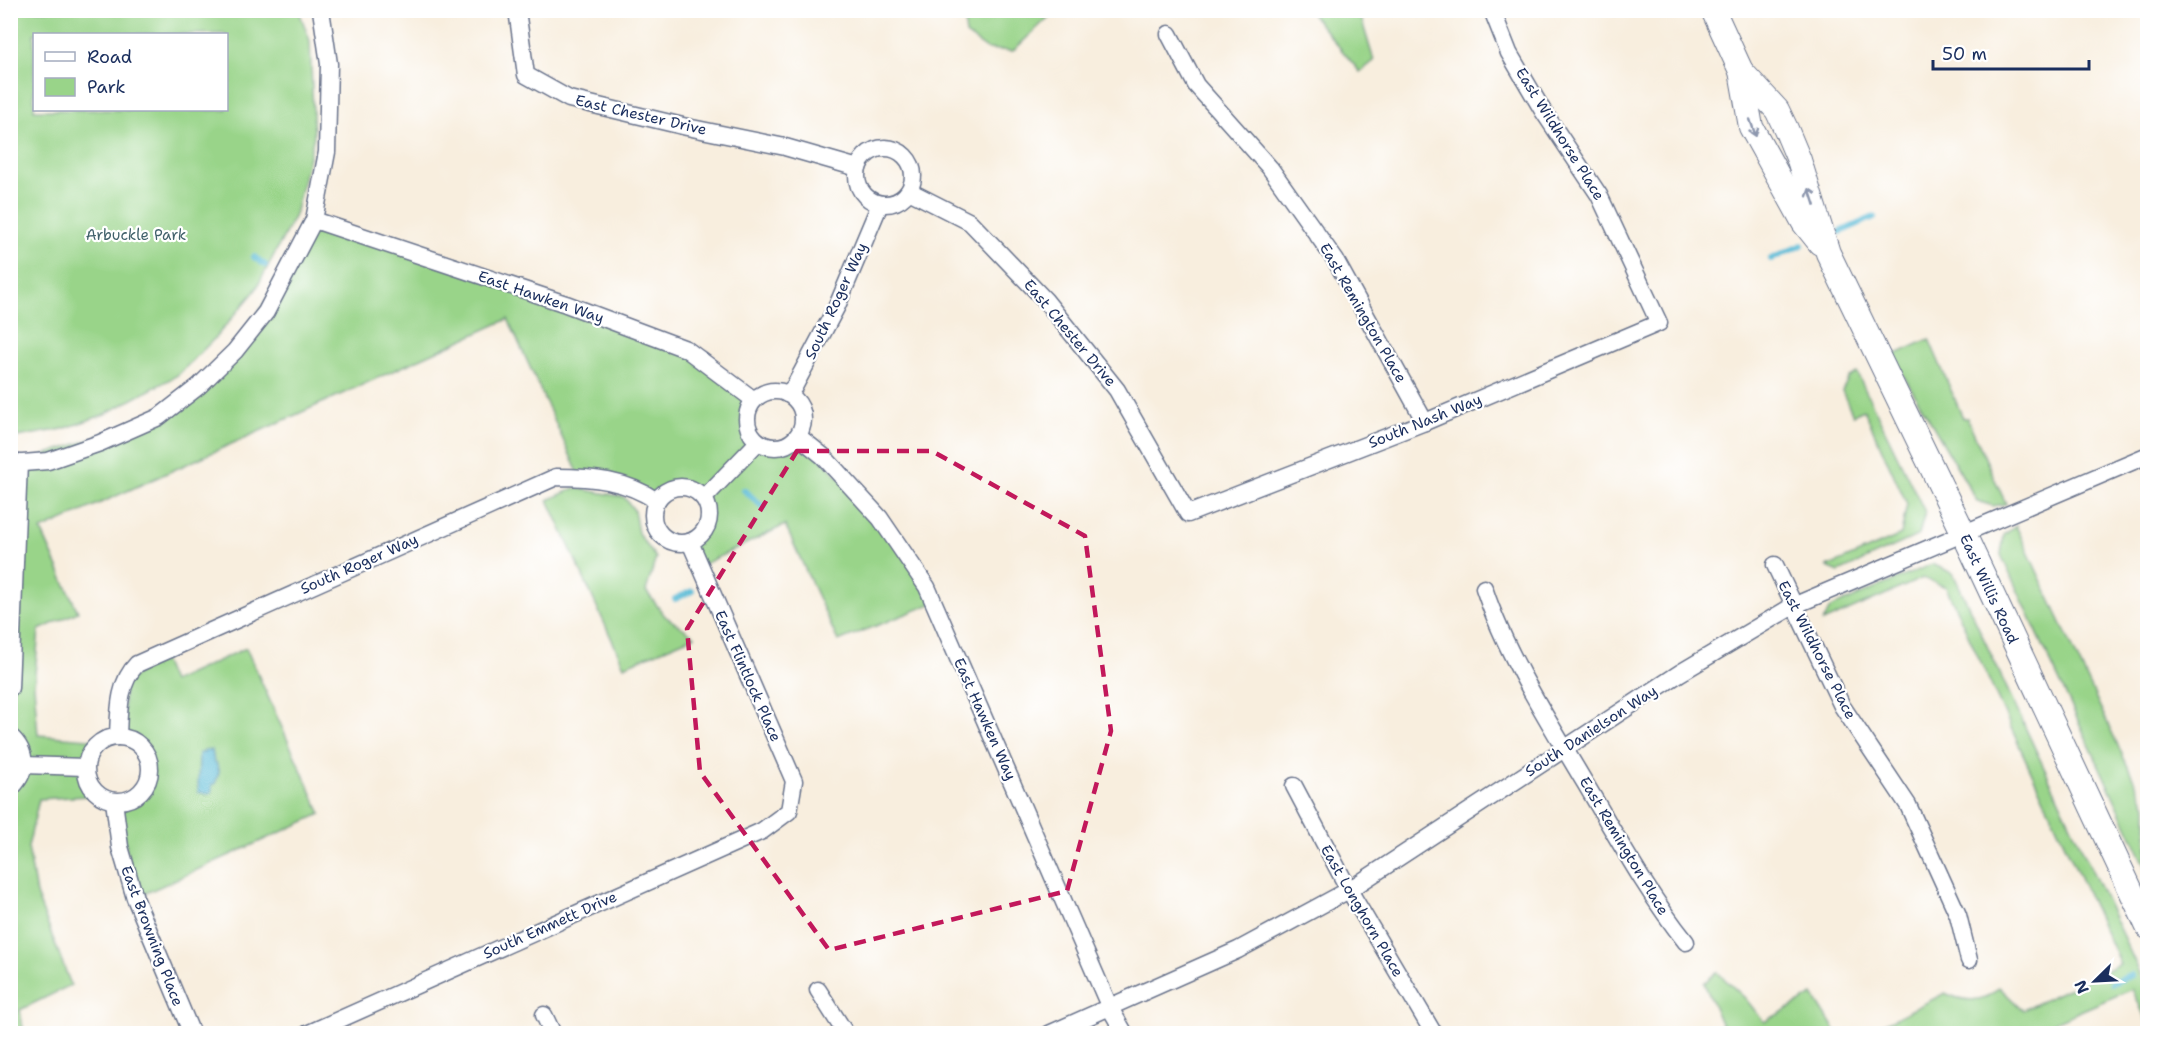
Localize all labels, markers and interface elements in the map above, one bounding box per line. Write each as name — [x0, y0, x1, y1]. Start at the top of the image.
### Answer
legend — [33, 33, 228, 111]
scale bar — [1933, 33, 2089, 71]
text: 50 m — [1942, 42, 1987, 66]
text: Road — [87, 45, 132, 69]
street label: East Wildhorse Place — [1511, 64, 1609, 204]
text: Park — [87, 75, 126, 99]
street label: East Chester Drive — [573, 90, 709, 140]
one-way arrow — [1749, 119, 1760, 137]
one-way arrow — [1805, 188, 1816, 207]
park label: Arbuckle Park — [86, 225, 186, 245]
street label: South Roger Way — [800, 239, 872, 363]
street label: East Remington Place — [1315, 240, 1411, 386]
street label: East Hawken Way — [475, 266, 607, 328]
street label: East Chester Drive — [1019, 275, 1121, 391]
street label: South Nash Way — [1365, 389, 1485, 453]
street label: South Roger Way — [297, 529, 421, 599]
street label: East Willis Road — [1955, 531, 2023, 647]
street label: East Wildhorse Place — [1773, 577, 1861, 723]
street label: East Flintlock Place — [710, 607, 786, 745]
street label: East Hawken Way — [949, 655, 1021, 783]
street label: South Danielson Way — [1521, 681, 1661, 781]
street label: East Remington Place — [1575, 773, 1673, 919]
street label: East Longhorn Place — [1316, 841, 1408, 981]
street label: East Browning Place — [116, 863, 188, 1009]
street label: South Emmett Drive — [480, 886, 620, 964]
north arrow — [2065, 951, 2125, 1011]
text: N — [2070, 977, 2094, 997]

